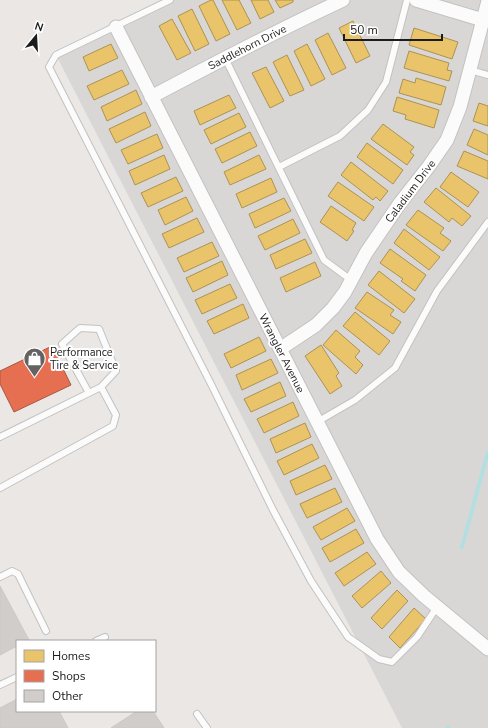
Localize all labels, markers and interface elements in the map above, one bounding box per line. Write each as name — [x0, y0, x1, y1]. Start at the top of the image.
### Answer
north arrow — [16, 16, 56, 56]
scale bar — [344, 16, 442, 42]
text: N — [33, 19, 45, 35]
street label: Saddlehorn Drive — [206, 21, 289, 74]
text: 50 m — [350, 22, 378, 38]
street label: Caladium Drive — [382, 156, 439, 226]
street label: Wrangler Avenue — [255, 311, 308, 396]
shop icon: Performance Tire & Service — [21, 345, 47, 378]
place label: Performance Tire & Service — [50, 345, 118, 373]
legend — [16, 640, 156, 712]
text: Homes — [52, 648, 90, 664]
text: Shops — [52, 668, 86, 684]
text: Other — [52, 688, 84, 704]

